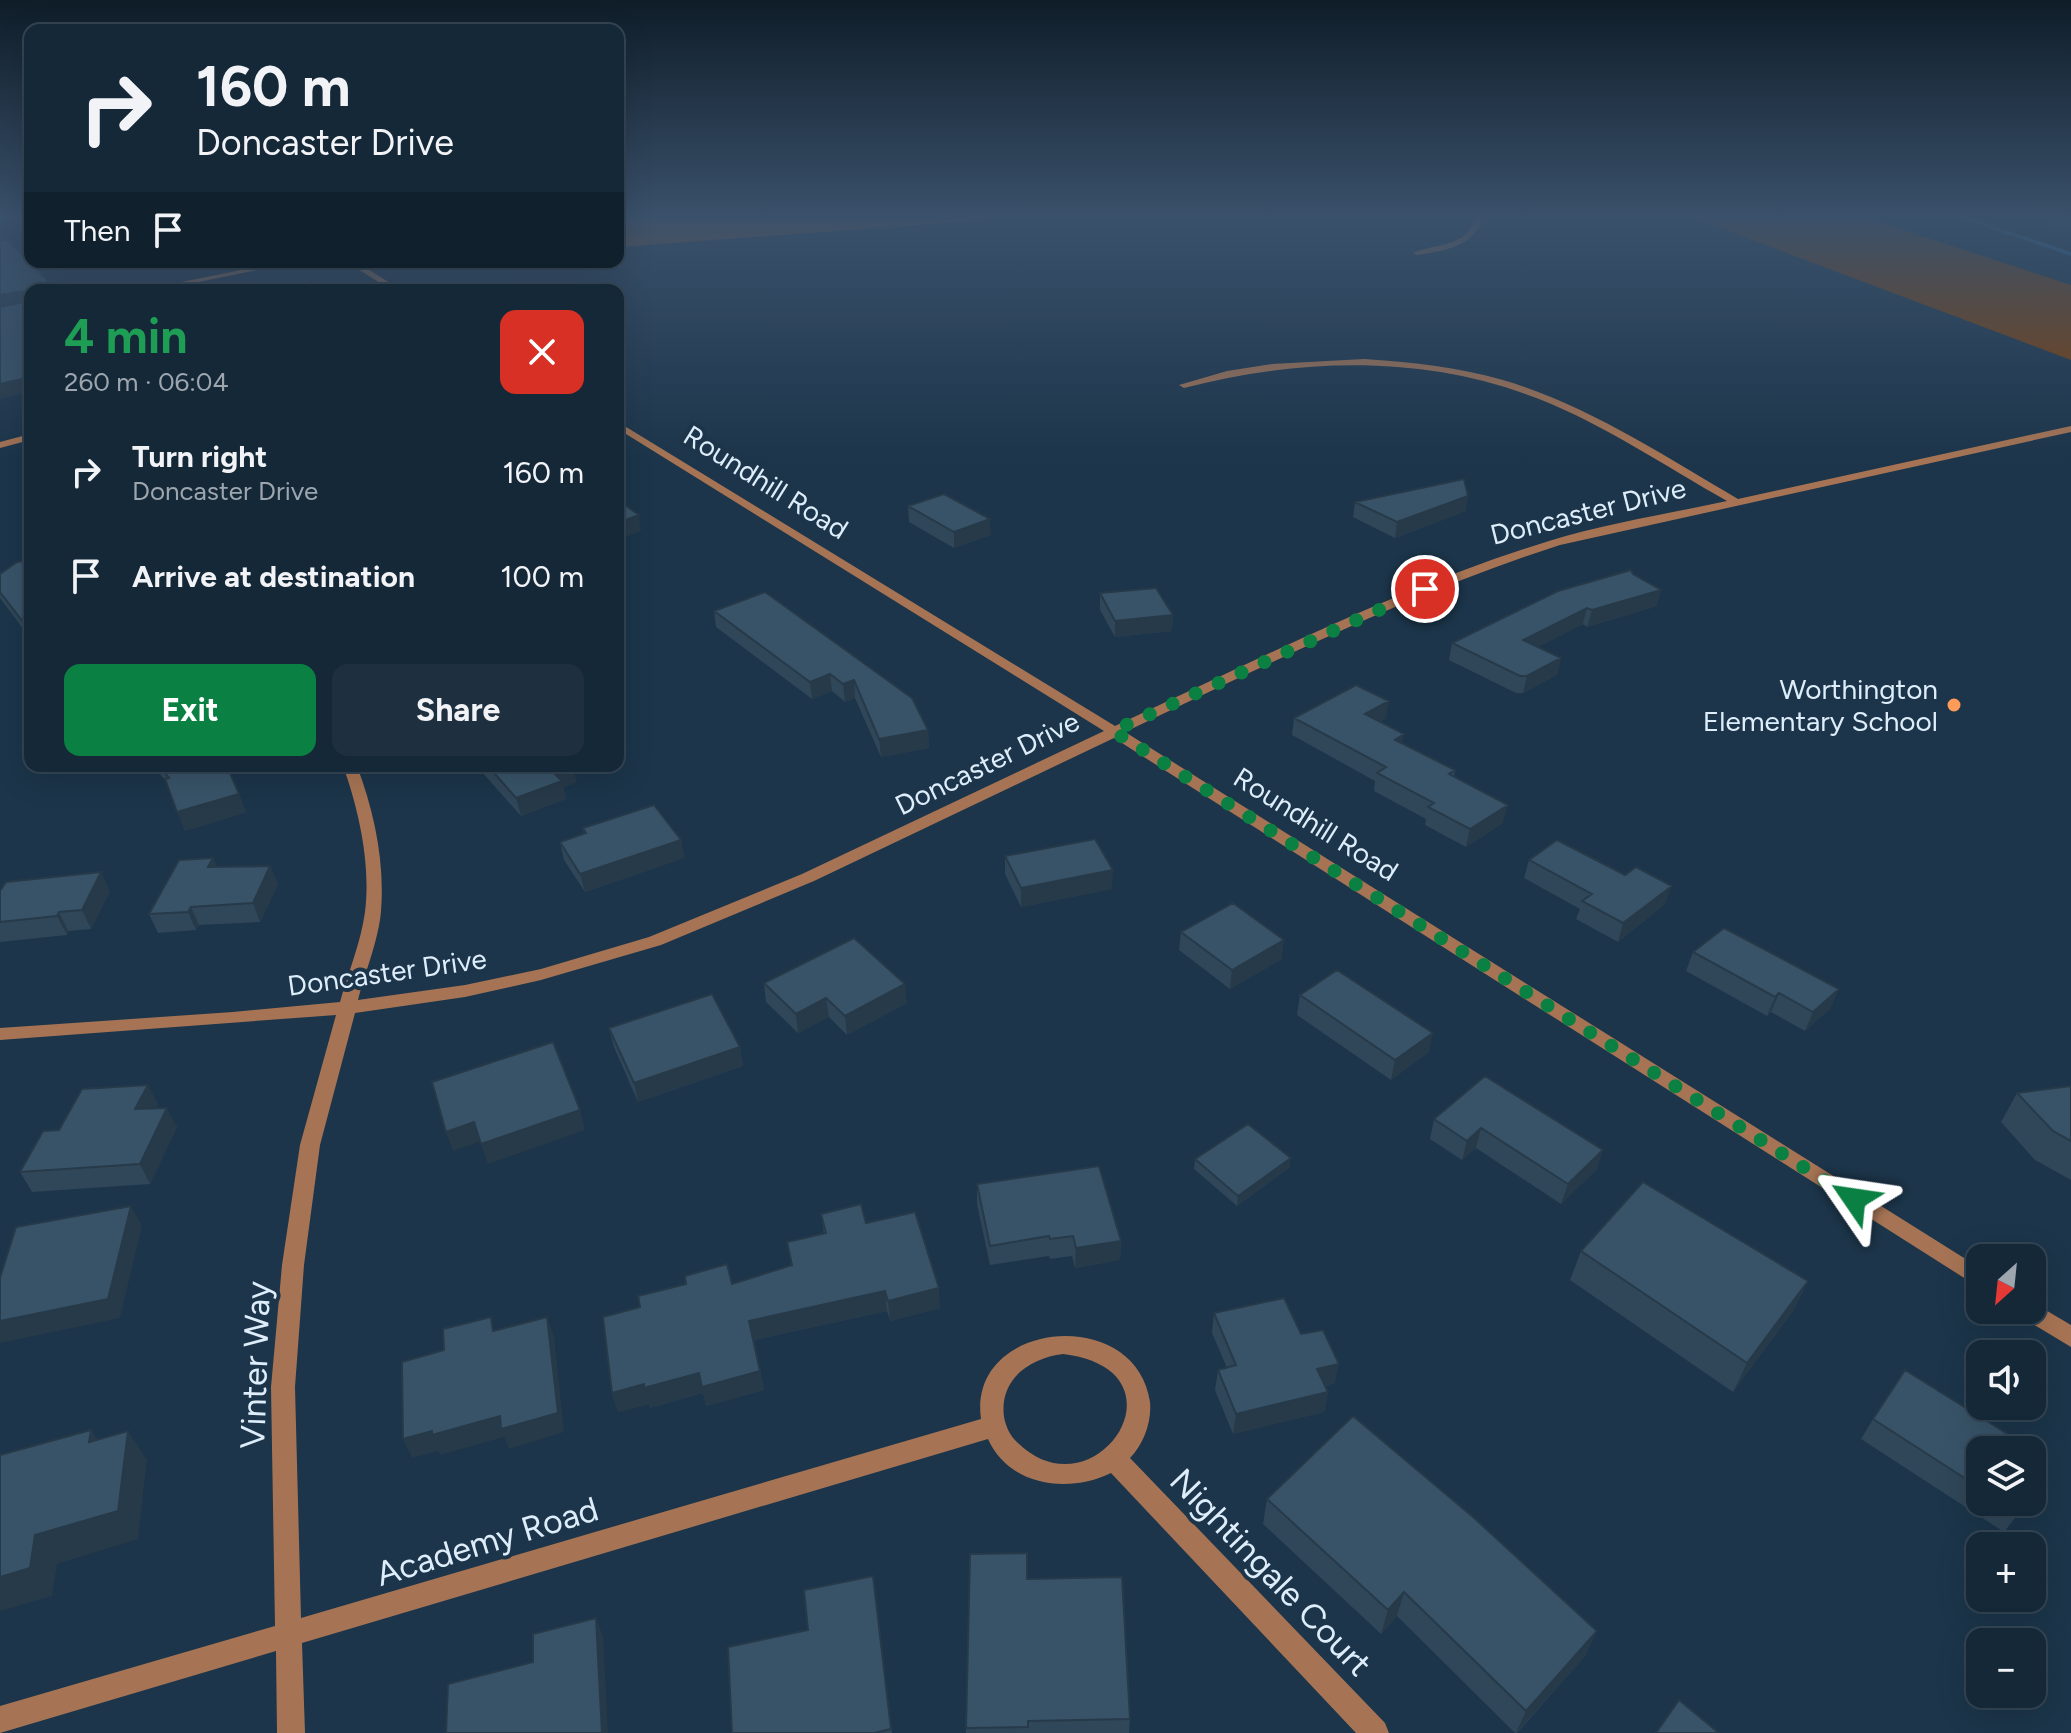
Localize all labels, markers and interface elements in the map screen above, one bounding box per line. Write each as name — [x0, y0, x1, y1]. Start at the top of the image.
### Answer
text: 160 m — [196, 53, 351, 120]
icon: right — [64, 56, 168, 160]
text: Doncaster Drive — [196, 121, 454, 164]
icon: arrive — [146, 208, 190, 252]
text: Then — [64, 212, 130, 249]
text: 4 min — [64, 307, 188, 365]
button: close — [500, 310, 584, 394]
text: 260 m · 06:04 — [64, 366, 229, 398]
street label: Roundhill Road — [678, 418, 854, 546]
text: Turn right — [132, 438, 267, 475]
icon: right — [64, 450, 108, 494]
text: 160 m — [502, 454, 584, 491]
street label: Doncaster Drive — [1487, 470, 1689, 552]
text: Doncaster Drive — [132, 475, 318, 507]
icon: arrive — [64, 554, 108, 598]
pin — [1391, 555, 1459, 623]
text: Arrive at destination — [132, 558, 415, 595]
text: 100 m — [500, 558, 584, 595]
icon: arrive — [1403, 567, 1447, 611]
button: Exit — [64, 664, 316, 756]
button: Share — [332, 664, 584, 756]
place label: Worthington Elementary School — [1703, 672, 1938, 738]
marker: Worthington Elementary School — [1945, 696, 1963, 714]
street label: Doncaster Drive — [889, 704, 1085, 822]
street label: Roundhill Road — [1228, 760, 1404, 888]
street label: Doncaster Drive — [285, 941, 489, 1003]
position arrow — [1812, 1157, 1896, 1241]
north arrow — [1966, 1244, 2046, 1324]
map controls — [1966, 1244, 2046, 1708]
street label: Vinter Way — [232, 1280, 279, 1450]
button: sound — [1966, 1340, 2046, 1420]
button: layers — [1966, 1436, 2046, 1516]
street label: Nightingale Court — [1161, 1460, 1380, 1684]
street label: Academy Road — [371, 1488, 603, 1595]
button: + — [1966, 1532, 2046, 1612]
button: − — [1966, 1628, 2046, 1708]

